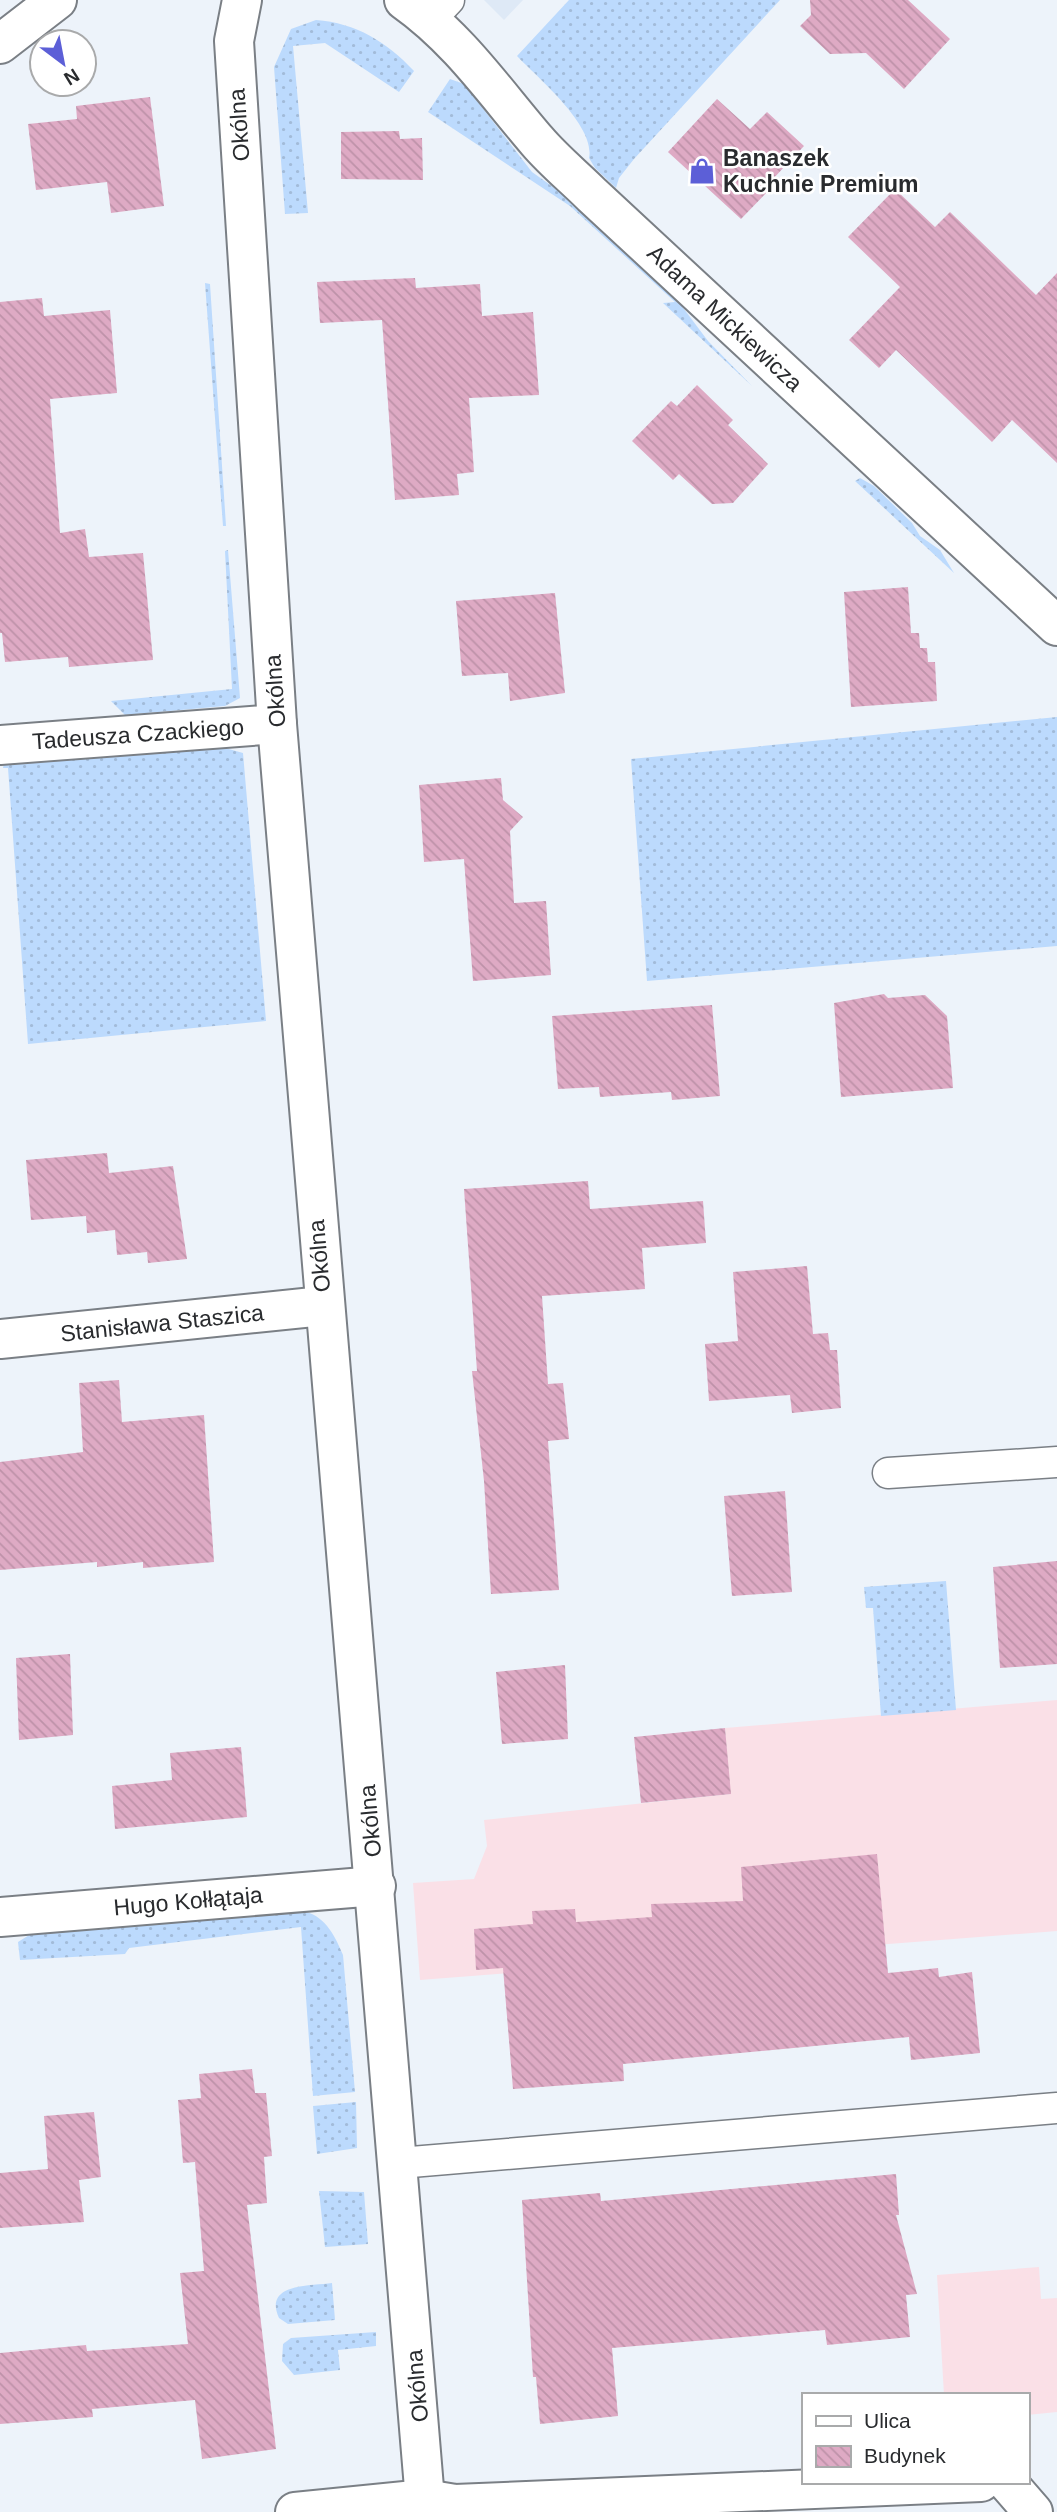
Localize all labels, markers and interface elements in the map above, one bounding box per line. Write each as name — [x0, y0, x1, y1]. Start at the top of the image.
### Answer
north arrow — [28, 28, 98, 98]
text: N — [60, 64, 83, 90]
street label: Okólna — [223, 88, 255, 162]
place label: Banaszek Kuchnie Premium — [723, 145, 919, 197]
shop icon: Banaszek Kuchnie Premium — [687, 156, 717, 186]
street label: Adama Mickiewicza — [642, 240, 808, 397]
street label: Okólna — [259, 654, 291, 728]
street label: Tadeusza Czackiego — [31, 714, 245, 754]
street label: Okólna — [303, 1218, 335, 1293]
street label: Stanisława Staszica — [59, 1299, 265, 1347]
street label: Okólna — [354, 1783, 386, 1858]
street label: Hugo Kołłątaja — [112, 1882, 264, 1920]
street label: Okólna — [401, 2348, 433, 2423]
legend — [802, 2393, 1029, 2484]
text: Ulica — [864, 2409, 911, 2432]
text: Budynek — [864, 2444, 946, 2467]

